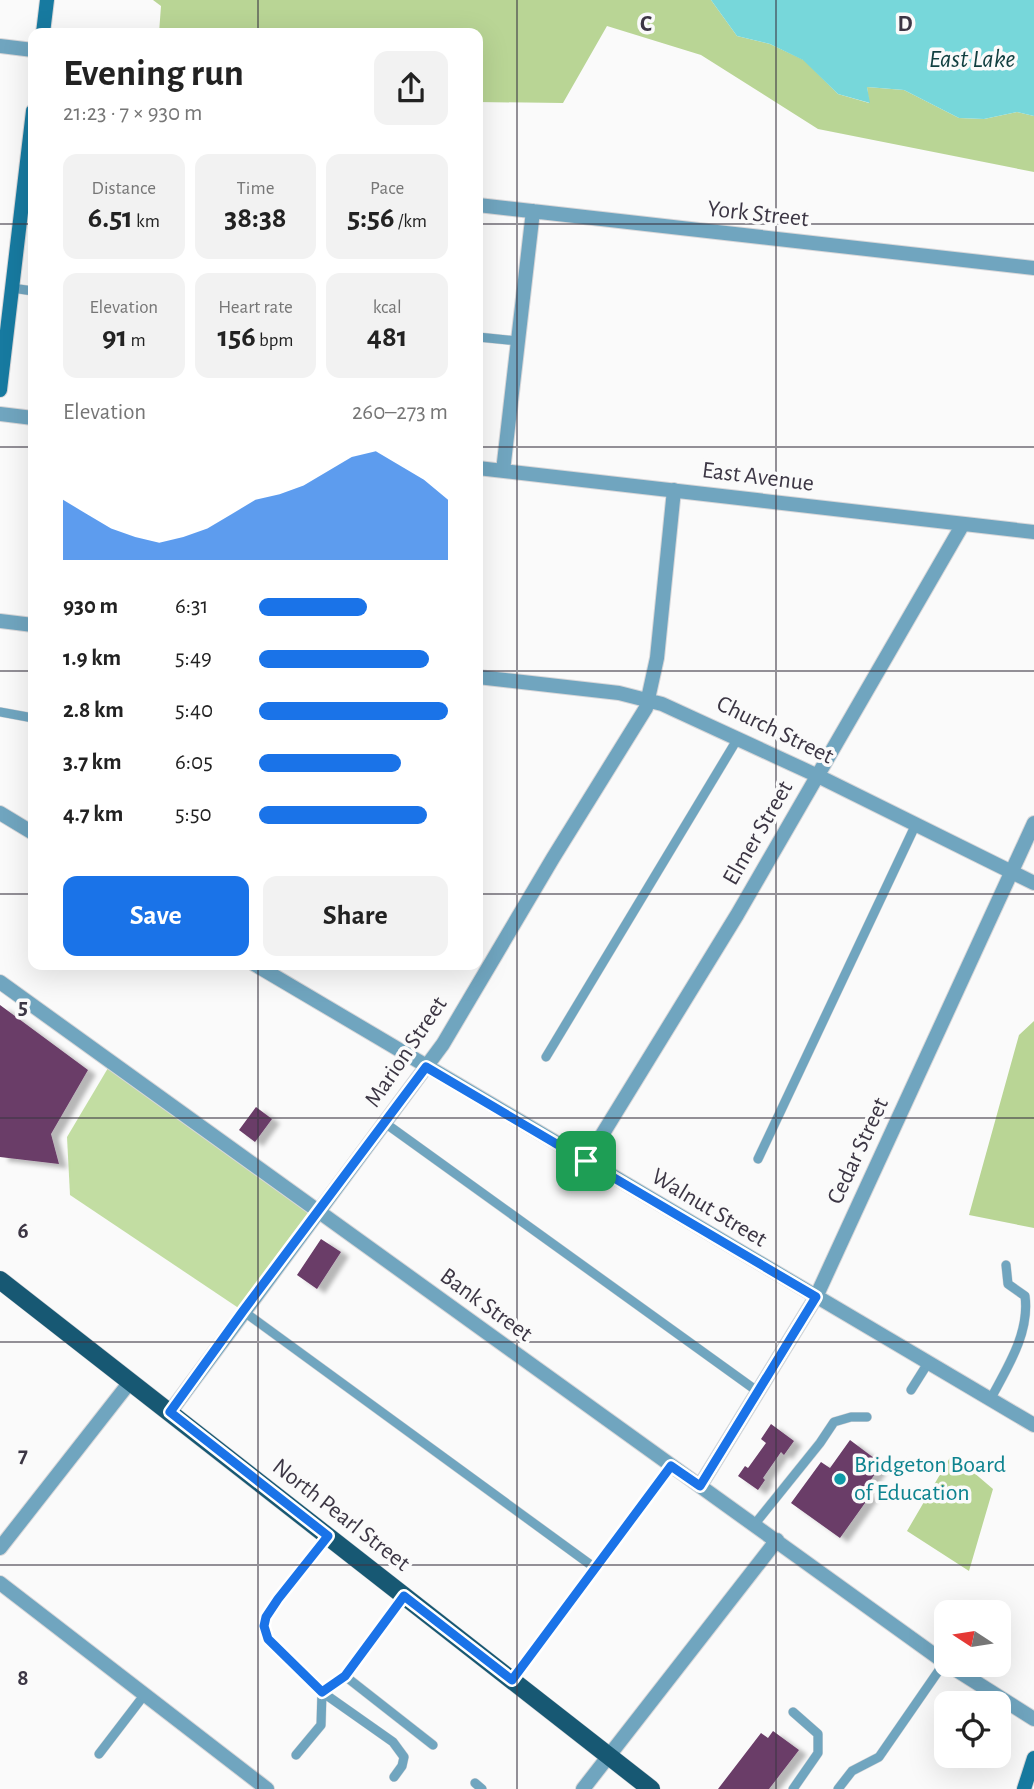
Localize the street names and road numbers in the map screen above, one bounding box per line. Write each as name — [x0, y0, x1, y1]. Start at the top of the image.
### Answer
street label: York Street — [706, 197, 810, 231]
street label: East Avenue — [701, 458, 815, 496]
street label: Church Street — [713, 691, 838, 769]
street label: Elmer Street — [719, 777, 798, 889]
street label: Marion Street — [360, 992, 452, 1112]
street label: Cedar Street — [823, 1094, 893, 1208]
street label: Walnut Street — [647, 1164, 771, 1252]
street label: Bank Street — [435, 1264, 537, 1347]
street label: North Pearl Street — [268, 1454, 414, 1576]

